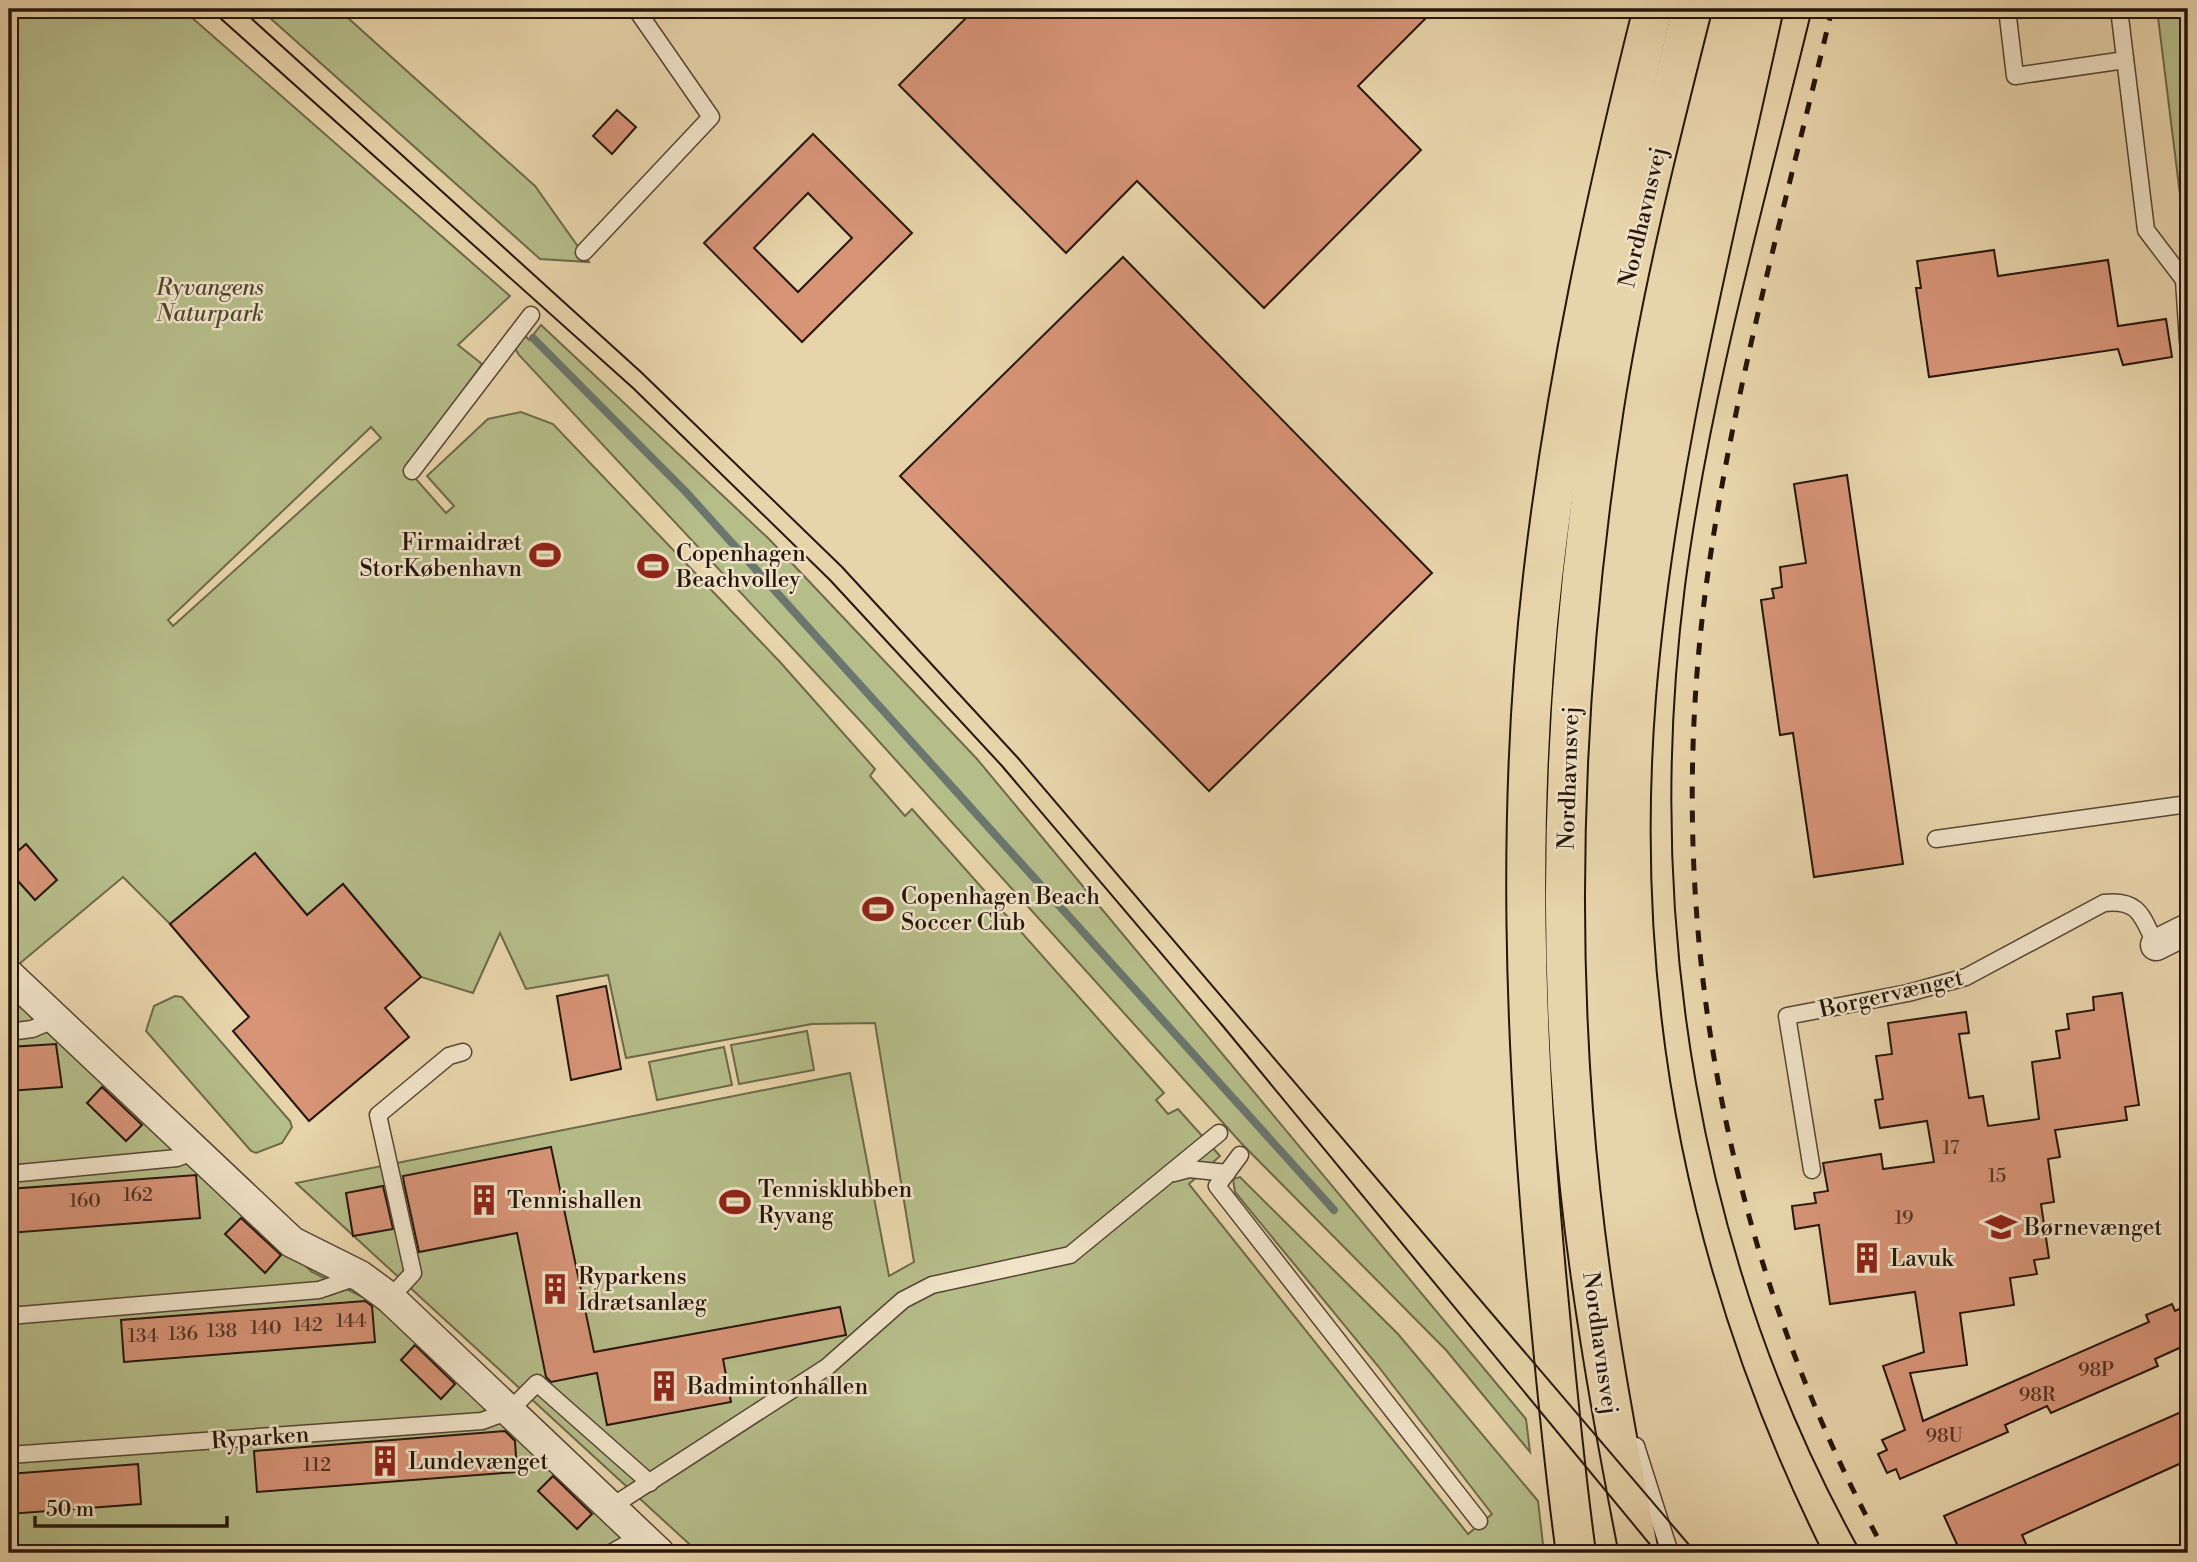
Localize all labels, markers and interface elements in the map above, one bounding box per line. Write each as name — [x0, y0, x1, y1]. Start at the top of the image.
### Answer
street label: Nordhavnsvej — [1613, 144, 1673, 290]
park label: Ryvangens Naturpark — [155, 274, 264, 328]
place label: Firmaidræt StorKøbenhavn — [359, 529, 522, 583]
sports icon: Firmaidræt StorKøbenhavn — [528, 538, 562, 572]
place label: Copenhagen Beachvolley — [675, 540, 806, 594]
sports icon: Copenhagen Beachvolley — [636, 549, 670, 583]
street label: Nordhavnsvej — [1552, 706, 1585, 850]
place label: Copenhagen Beach Soccer Club — [901, 883, 1100, 937]
sports icon: Copenhagen Beach Soccer Club — [861, 892, 895, 926]
street label: Borgervænget — [1816, 964, 1966, 1024]
house number: 17 — [1943, 1136, 1960, 1160]
house number: 15 — [1988, 1164, 2006, 1188]
place label: Tennisklubben Ryvang — [758, 1176, 913, 1230]
house number: 162 — [123, 1183, 153, 1207]
building icon: Tennishallen — [467, 1183, 501, 1217]
sports icon: Tennisklubben Ryvang — [718, 1185, 752, 1219]
place label: Tennishallen — [507, 1187, 642, 1215]
house number: 160 — [69, 1189, 101, 1213]
house number: 19 — [1894, 1206, 1914, 1230]
school or university icon: Børnevænget — [1984, 1210, 2018, 1244]
place label: Børnevænget — [2023, 1214, 2162, 1242]
building icon: Lavuk — [1850, 1241, 1884, 1275]
place label: Lavuk — [1890, 1245, 1954, 1273]
place label: Ryparkens Idrætsanlæg — [578, 1263, 707, 1317]
street label: Nordhavnsvej — [1576, 1270, 1624, 1416]
building icon: Ryparkens Idrætsanlæg — [538, 1272, 572, 1306]
house number: 144 — [336, 1309, 366, 1333]
house number: 142 — [293, 1313, 323, 1337]
house number: 140 — [250, 1316, 282, 1340]
house number: 138 — [207, 1319, 237, 1343]
house number: 136 — [168, 1322, 198, 1346]
house number: 134 — [128, 1324, 158, 1348]
house number: 98P — [2078, 1358, 2114, 1382]
building icon: Badmintonhallen — [647, 1369, 681, 1403]
place label: Badmintonhallen — [686, 1373, 868, 1401]
house number: 98R — [2019, 1383, 2056, 1407]
street label: Ryparken — [210, 1421, 310, 1455]
house number: 98U — [1925, 1424, 1963, 1448]
building icon: Lundevænget — [368, 1444, 402, 1478]
place label: Lundevænget — [408, 1448, 548, 1476]
house number: 112 — [303, 1453, 331, 1477]
scale bar — [35, 1485, 228, 1529]
text: 50 m — [46, 1497, 94, 1523]

